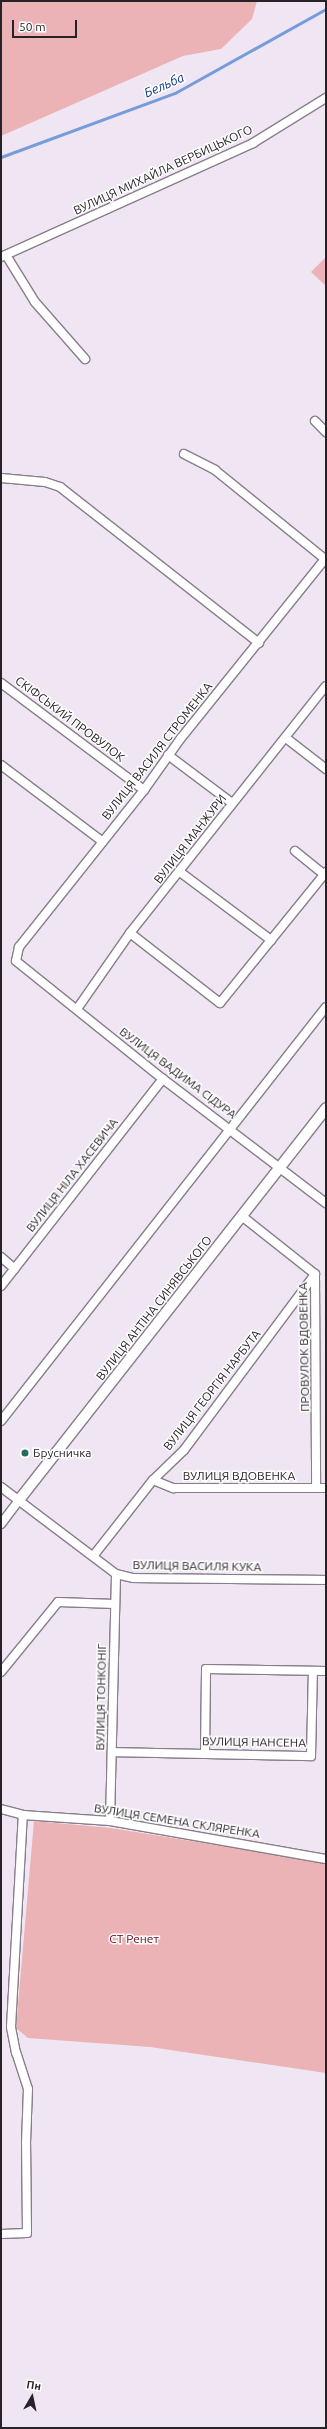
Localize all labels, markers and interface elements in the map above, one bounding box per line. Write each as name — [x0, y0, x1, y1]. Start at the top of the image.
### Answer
scale bar — [14, 12, 79, 38]
text: 50 m — [19, 20, 46, 33]
water label: Бельба — [142, 69, 186, 101]
street label: ВУЛИЦЯ МИХАЙЛА ВЕРБИЦЬКОГО — [71, 122, 255, 218]
street label: СКІФСЬКИЙ ПРОВУЛОК — [12, 673, 128, 765]
street label: ВУЛИЦЯ ВАСИЛЯ СТРОМЕНКА — [99, 679, 215, 823]
street label: ВУЛИЦЯ МАНЖУРИ — [151, 792, 229, 886]
street label: ВУЛИЦЯ ВАДИМА СІДУРА — [117, 1024, 239, 1122]
street label: ВУЛИЦЯ НІЛА ХАСЕВИЧА — [23, 1115, 121, 1235]
street label: ВУЛИЦЯ АНТІНА СИНЯВСЬКОГО — [93, 1233, 215, 1383]
street label: ПРОВУЛОК ВДОВЕНКА — [296, 1282, 312, 1412]
street label: ВУЛИЦЯ ГЕОРГІЯ НАРБУТА — [160, 1327, 264, 1453]
place label: Брусничка — [33, 1446, 92, 1460]
marker: Брусничка — [20, 1448, 30, 1458]
street label: ВУЛИЦЯ ВДОВЕНКА — [183, 1469, 295, 1483]
street label: ВУЛИЦЯ ВАСИЛЯ КУКА — [132, 1558, 262, 1574]
street label: ВУЛИЦЯ ТОНКОНІГ — [93, 1643, 109, 1751]
street label: ВУЛИЦЯ НАНСЕНА — [202, 1734, 306, 1750]
street label: ВУЛИЦЯ СЕМЕНА СКЛЯРЕНКА — [93, 1801, 261, 1841]
park label: СТ Ренет — [109, 1932, 159, 1946]
north arrow — [12, 2377, 52, 2417]
text: Пн — [26, 2378, 42, 2392]

